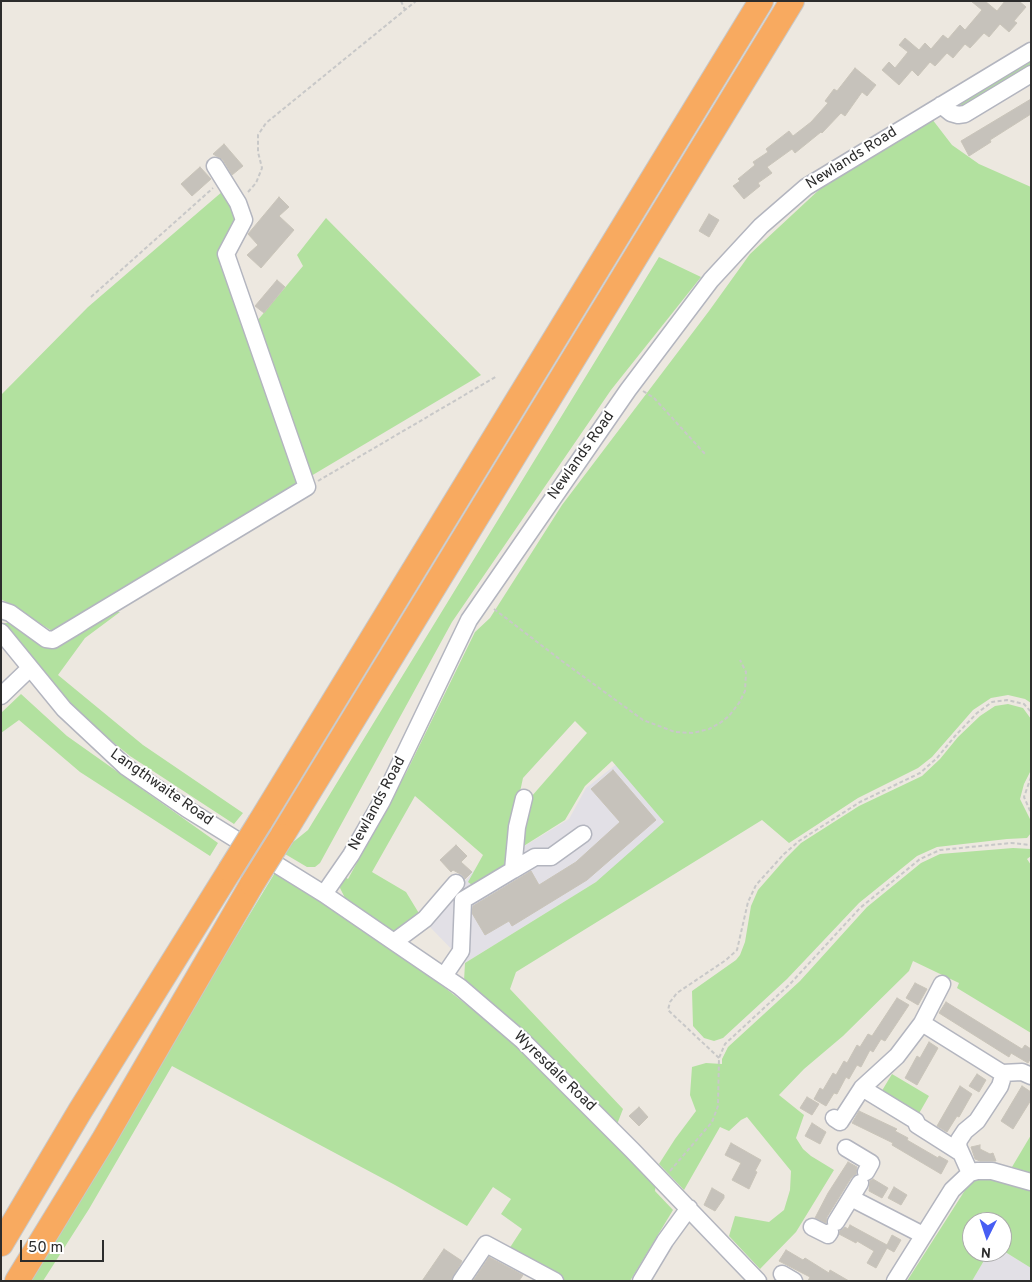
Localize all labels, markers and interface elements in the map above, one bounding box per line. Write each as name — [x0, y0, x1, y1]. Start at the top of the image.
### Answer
street label: Newlands Road — [803, 124, 901, 194]
street label: Newlands Road — [545, 408, 619, 504]
street label: Langthwaite Road — [106, 746, 216, 830]
street label: Newlands Road — [346, 754, 410, 854]
street label: Wyresdale Road — [509, 1028, 599, 1116]
north arrow — [962, 1212, 1012, 1262]
scale bar — [22, 1230, 106, 1262]
text: 50 m — [28, 1239, 63, 1258]
text: N — [980, 1243, 992, 1260]

